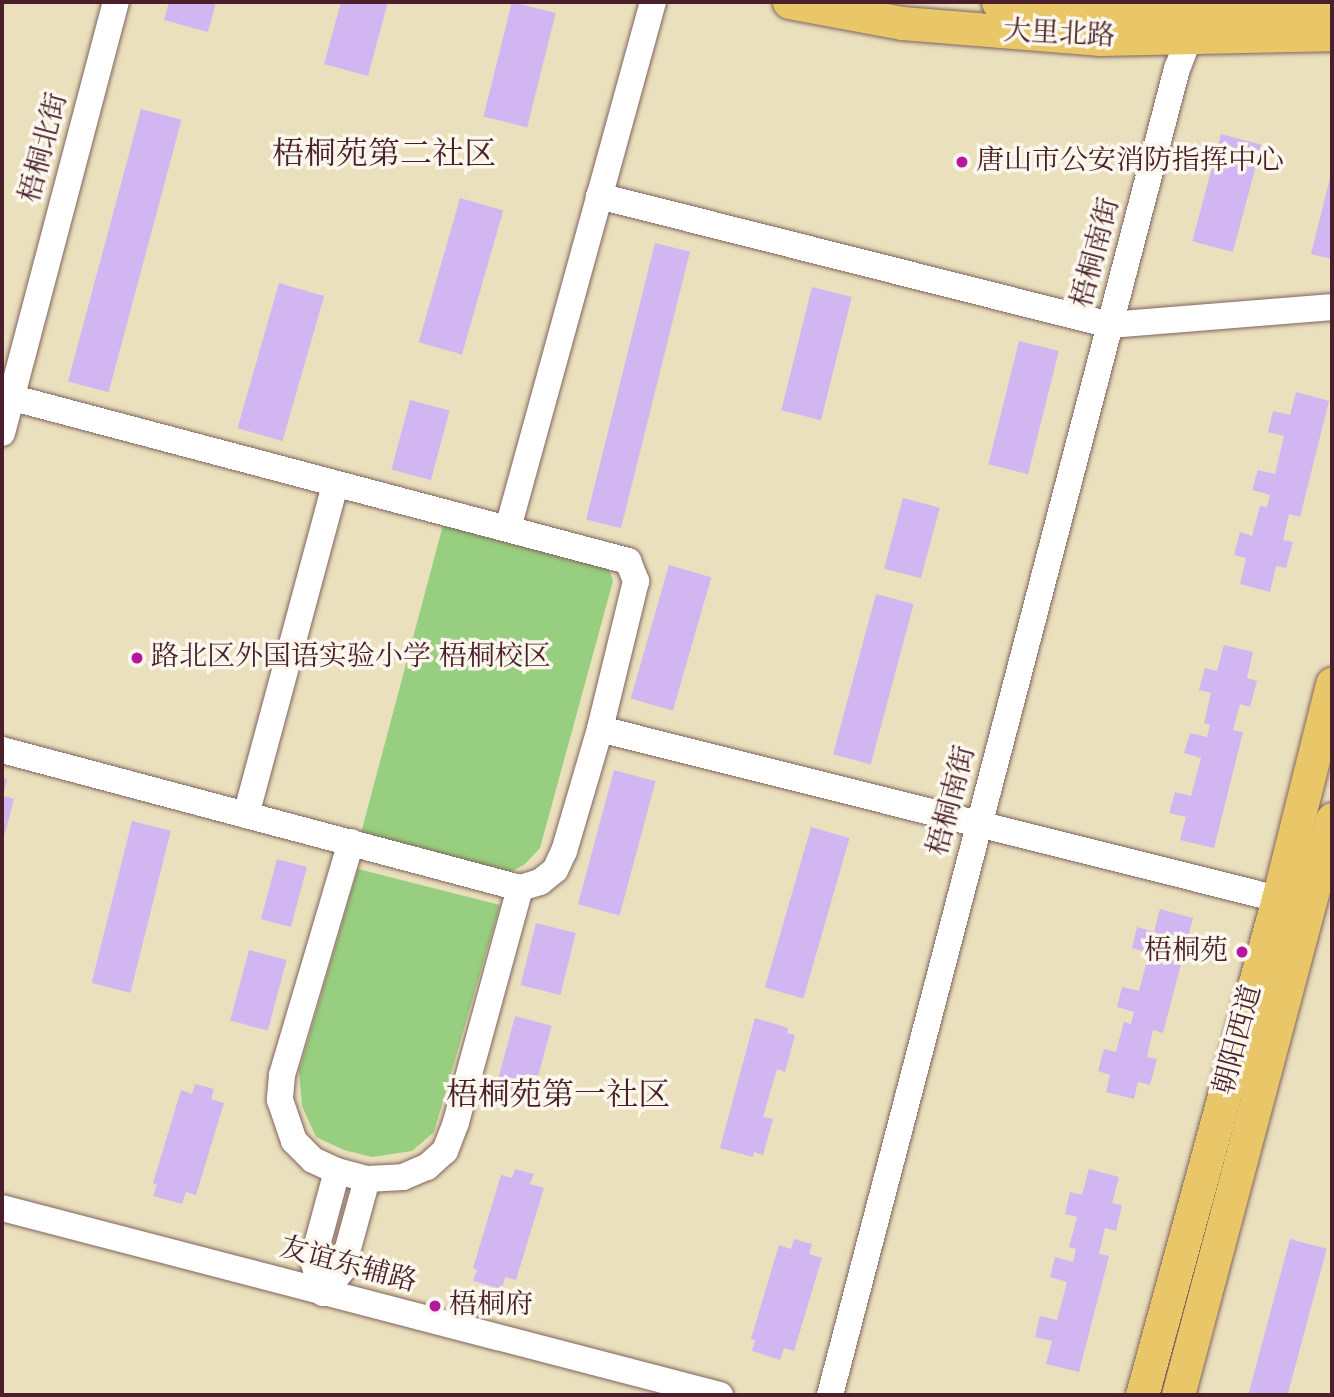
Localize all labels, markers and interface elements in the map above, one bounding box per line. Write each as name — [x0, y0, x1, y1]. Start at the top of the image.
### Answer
street label: 大里北路 — [1002, 15, 1116, 55]
street label: 梧桐北街 — [14, 90, 76, 206]
district label: 梧桐苑第二社区 — [272, 137, 496, 175]
place label: 唐山市公安消防指挥中心 — [976, 145, 1284, 179]
marker: 唐山市公安消防指挥中心 — [954, 154, 970, 170]
street label: 梧桐南街 — [1066, 195, 1128, 311]
place label: 路北区外国语实验小学 梧桐校区 — [151, 641, 551, 675]
marker: 路北区外国语实验小学 梧桐校区 — [129, 650, 145, 666]
street label: 梧桐南街 — [922, 743, 984, 859]
place label: 梧桐苑 — [1144, 935, 1228, 969]
marker: 梧桐苑 — [1234, 944, 1250, 960]
street label: 朝阳西道 — [1208, 982, 1270, 1098]
district label: 梧桐苑第一社区 — [446, 1078, 670, 1116]
street label: 友谊东辅路 — [276, 1232, 420, 1300]
place label: 梧桐府 — [449, 1289, 533, 1323]
marker: 梧桐府 — [427, 1298, 443, 1314]

